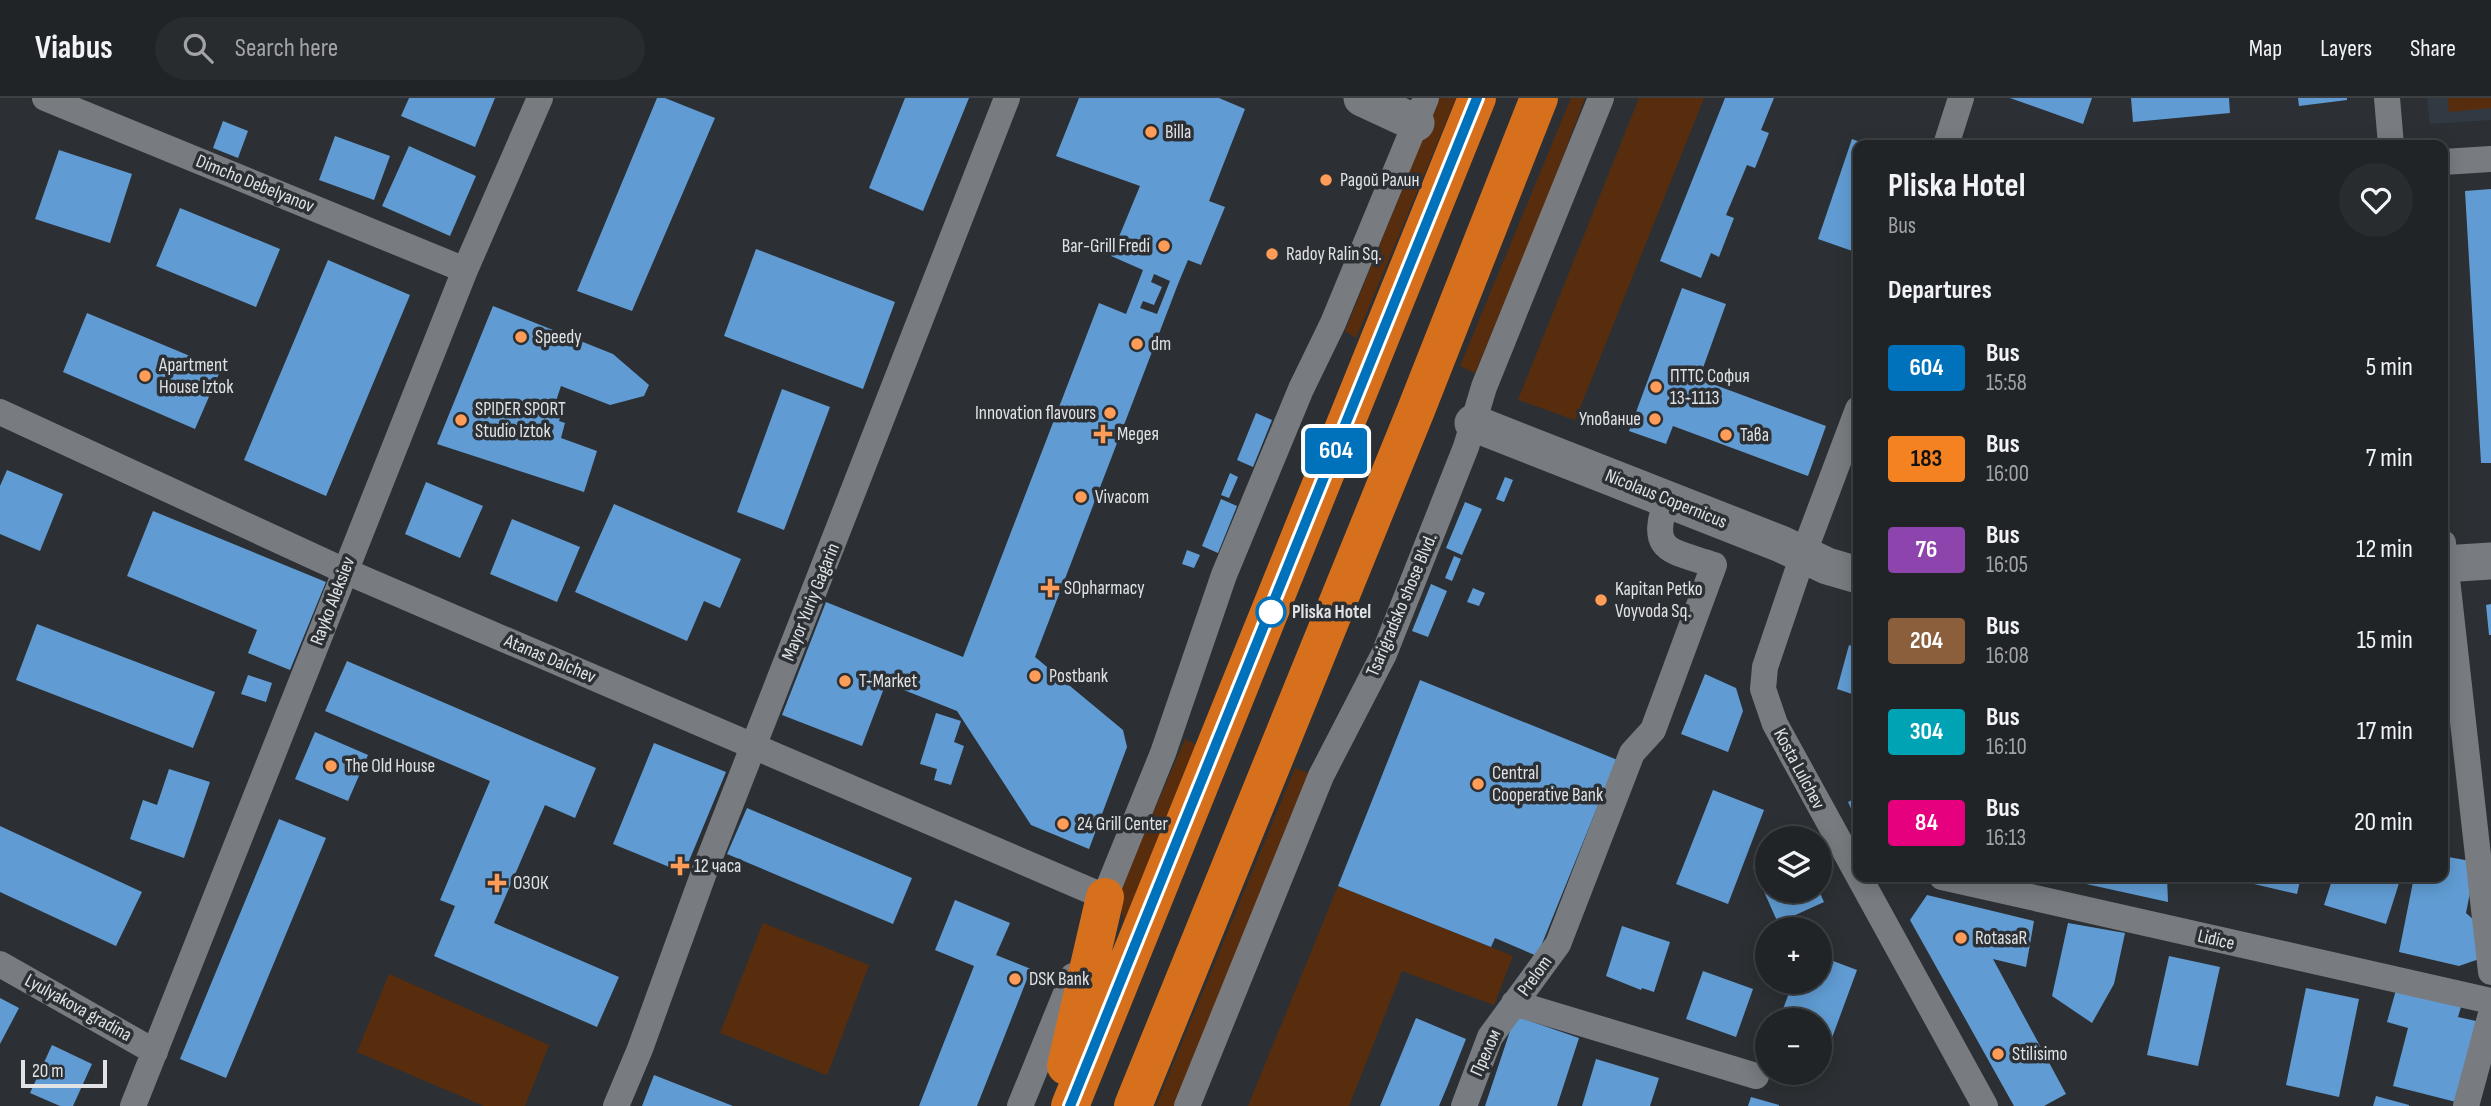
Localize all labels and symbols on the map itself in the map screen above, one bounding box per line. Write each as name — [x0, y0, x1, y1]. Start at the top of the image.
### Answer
place label: Billa — [1165, 121, 1191, 144]
marker: Billa — [1143, 124, 1159, 140]
street label: Dimcho Debelyanov — [193, 150, 317, 218]
place label: Радой Ралин — [1340, 169, 1419, 192]
marker: Радой Ралин — [1318, 172, 1334, 188]
place label: Bar-Grill Fredi — [1062, 235, 1150, 258]
marker: Bar-Grill Fredi — [1156, 238, 1172, 254]
place label: Radoy Ralin Sq. — [1286, 243, 1382, 266]
marker: Radoy Ralin Sq. — [1264, 246, 1280, 262]
place label: Speedy — [535, 326, 582, 349]
marker: Speedy — [513, 329, 529, 345]
place label: dm — [1151, 333, 1171, 356]
marker: dm — [1129, 336, 1145, 352]
place label: Apartment House Iztok — [158, 354, 234, 399]
place label: ПТТС София 13-1113 — [1670, 365, 1750, 410]
marker: Apartment House Iztok — [137, 368, 153, 384]
marker: ПТТС София 13-1113 — [1648, 379, 1664, 395]
place label: SPIDER SPORT Studio Iztok — [475, 398, 566, 443]
place label: Innovation flavours — [975, 402, 1096, 425]
marker: Innovation flavours — [1102, 405, 1118, 421]
place label: Упование — [1579, 408, 1641, 431]
marker: Упование — [1647, 411, 1663, 427]
marker: SPIDER SPORT Studio Iztok — [453, 412, 469, 428]
place label: Медея — [1117, 423, 1159, 446]
place label: Тава — [1740, 424, 1769, 447]
marker: Медея — [1095, 426, 1111, 442]
marker: Тава — [1718, 427, 1734, 443]
line badge: 604 — [1296, 428, 1376, 474]
street label: Nicolaus Copernicus — [1602, 464, 1730, 534]
place label: Vivacom — [1095, 486, 1149, 509]
marker: Vivacom — [1073, 489, 1089, 505]
street label: Tsarigradsko shose Blvd. — [1361, 530, 1443, 680]
street label: Mayor Yuriy Gagarin — [777, 540, 845, 664]
street label: Rayko Aleksiev — [306, 554, 360, 648]
place label: SOpharmacy — [1064, 577, 1145, 600]
place label: Kapitan Petko Voyvoda Sq. — [1615, 578, 1703, 623]
marker: SOpharmacy — [1042, 580, 1058, 596]
marker: Kapitan Petko Voyvoda Sq. — [1593, 592, 1609, 608]
marker: Pliska Hotel — [1256, 597, 1286, 627]
place label: Pliska Hotel — [1292, 601, 1371, 624]
street label: Atanas Dalchev — [500, 629, 599, 689]
place label: Postbank — [1049, 665, 1109, 688]
marker: Postbank — [1027, 668, 1043, 684]
place label: T-Market — [859, 670, 917, 693]
marker: T-Market — [837, 673, 853, 689]
street label: Kosta Lulchev — [1768, 725, 1830, 813]
place label: The Old House — [345, 755, 435, 778]
marker: The Old House — [323, 758, 339, 774]
place label: Central Cooperative Bank — [1492, 762, 1604, 807]
marker: Central Cooperative Bank — [1470, 776, 1486, 792]
place label: 24 Grill Center — [1077, 813, 1169, 836]
marker: 24 Grill Center — [1055, 816, 1071, 832]
place label: 12 часа — [694, 855, 741, 878]
marker: 12 часа — [672, 858, 688, 874]
place label: ОЗОК — [513, 872, 549, 895]
marker: ОЗОК — [487, 873, 507, 893]
street label: Lidice — [2195, 925, 2237, 955]
place label: RotasaR — [1975, 927, 2028, 950]
marker: RotasaR — [1953, 930, 1969, 946]
street label: Prelom — [1513, 951, 1557, 1001]
place label: DSK Bank — [1029, 968, 1090, 991]
street label: Lyulyakova gradina — [20, 969, 136, 1047]
marker: DSK Bank — [1007, 971, 1023, 987]
street label: Прелом — [1466, 1026, 1506, 1080]
place label: Stilisimo — [2012, 1043, 2067, 1066]
marker: Stilisimo — [1990, 1046, 2006, 1062]
scale bar — [21, 1057, 107, 1089]

